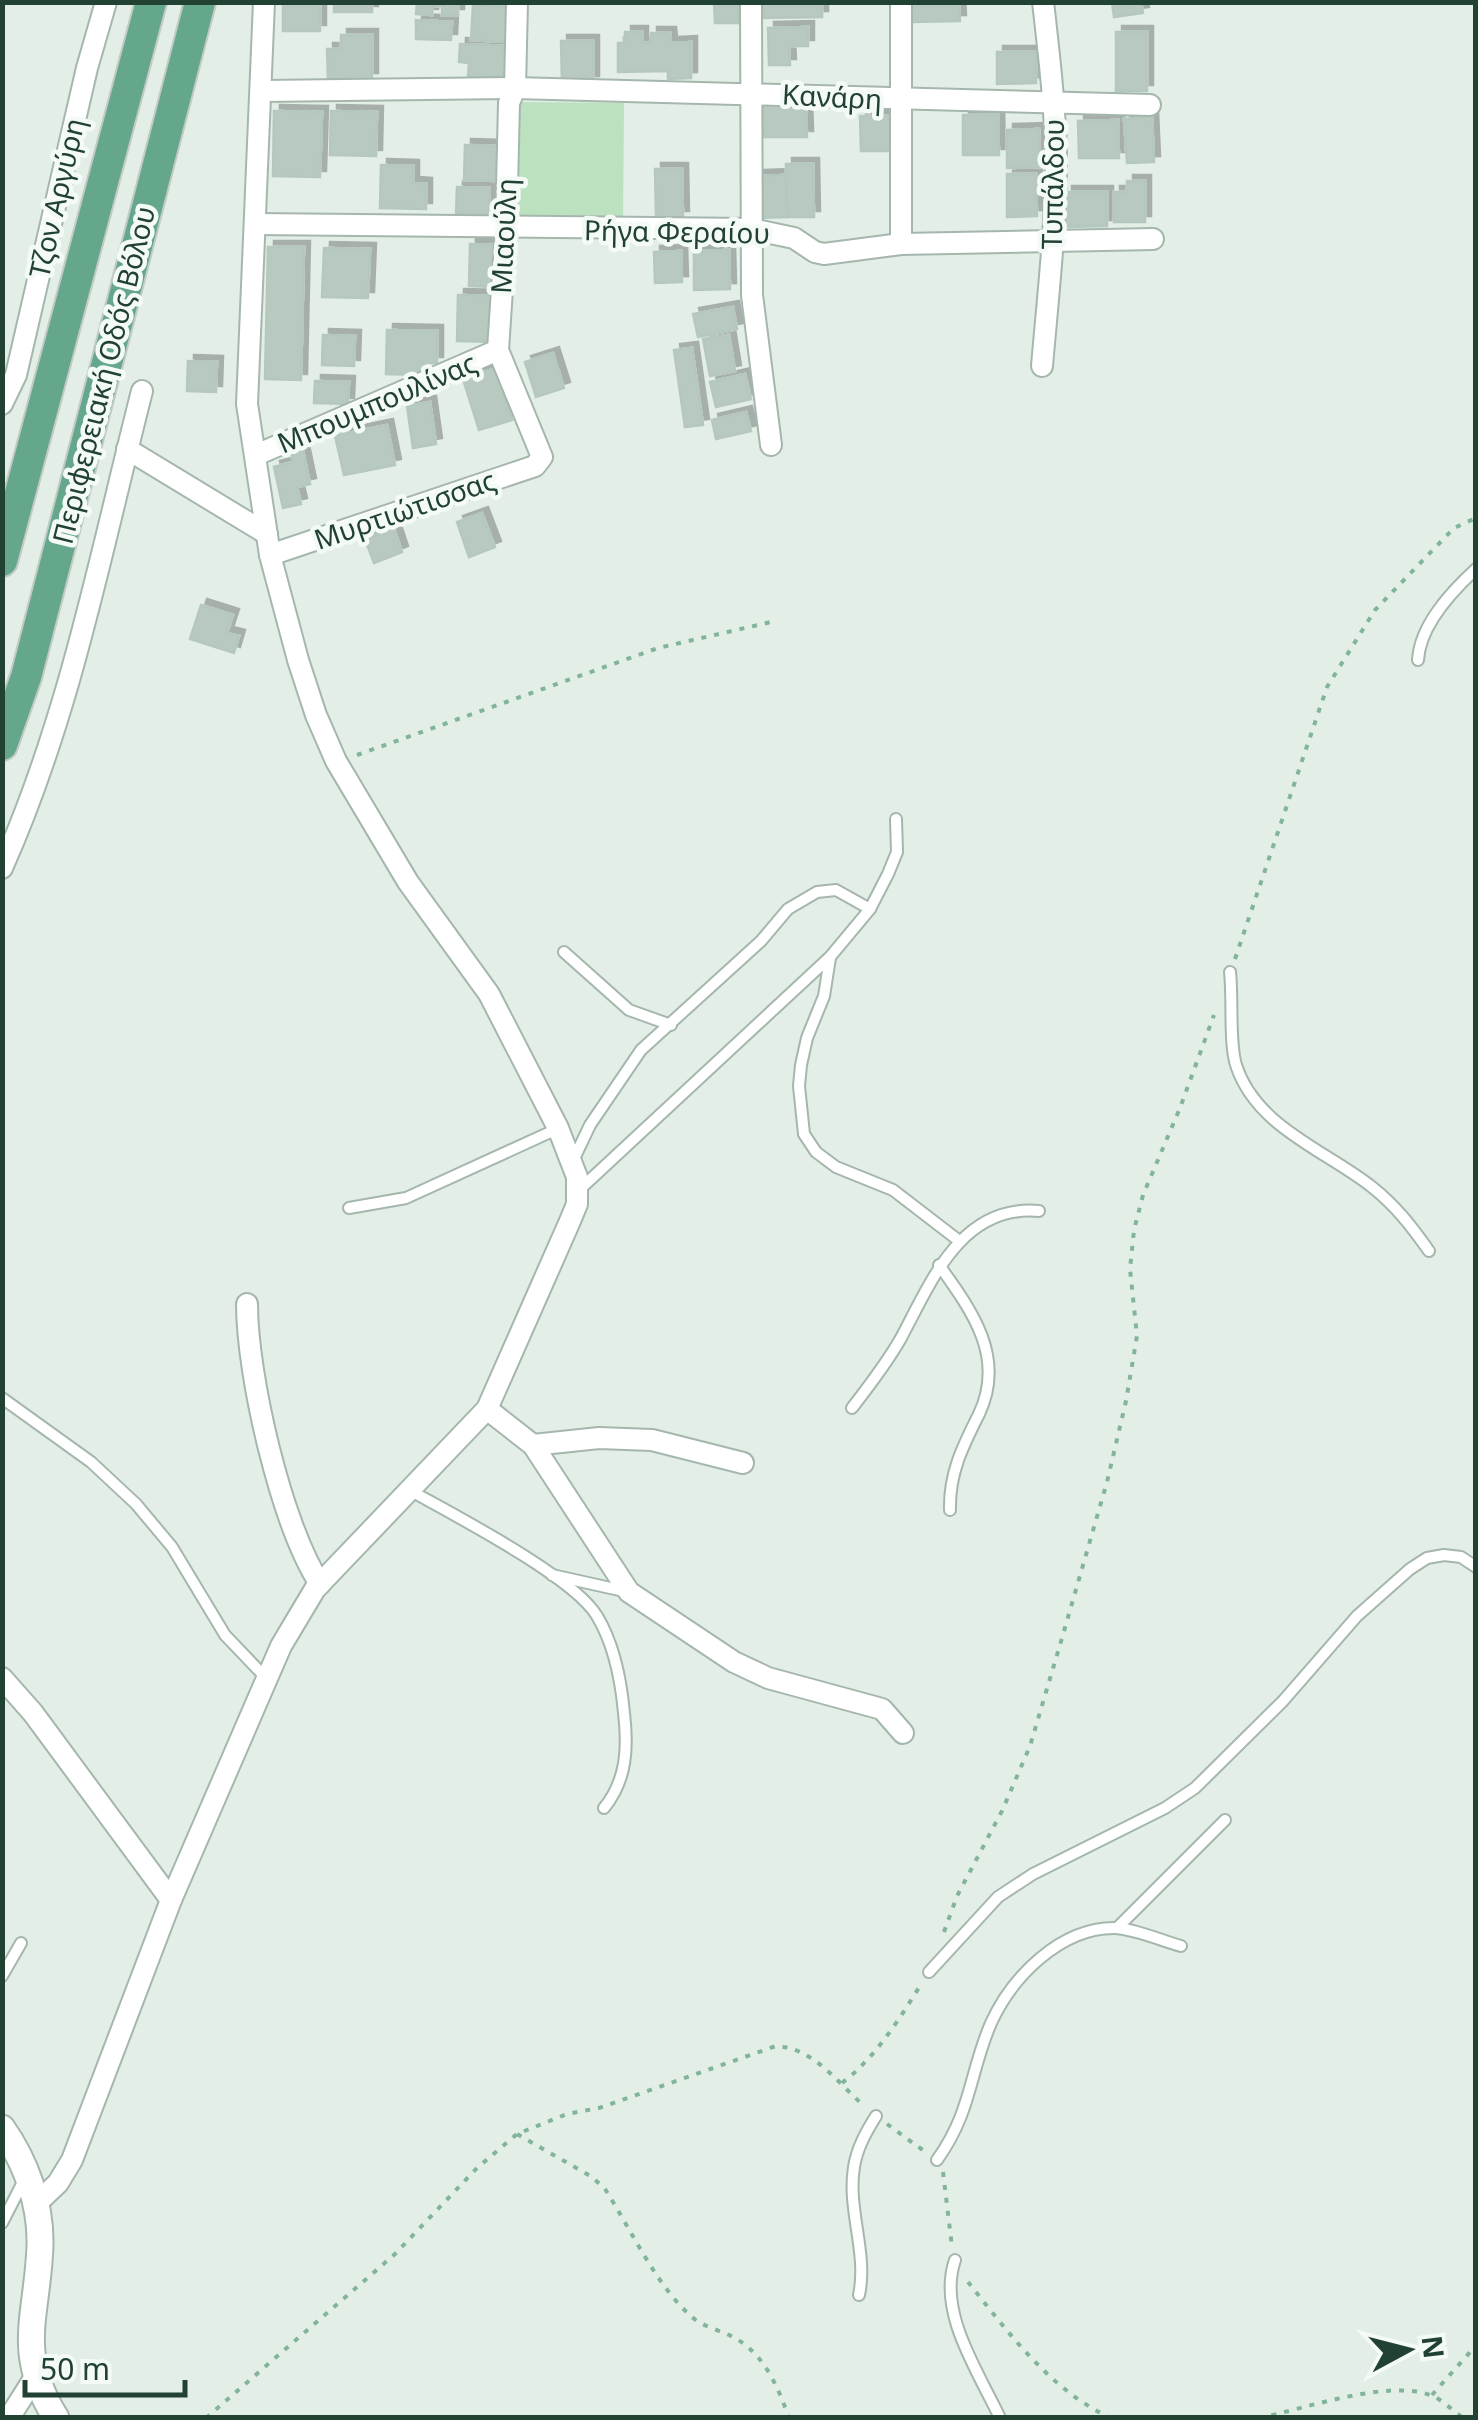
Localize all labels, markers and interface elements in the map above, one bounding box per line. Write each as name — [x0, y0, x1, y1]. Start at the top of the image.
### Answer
street label: Κανάρη — [781, 74, 883, 118]
street label: Τζον Αργύρη — [19, 114, 93, 281]
street label: Τυπάλδου — [1032, 118, 1072, 250]
street label: Μιαούλη — [481, 177, 525, 295]
street label: Περιφερειακή Οδός Βόλου — [43, 202, 163, 548]
street label: Ρήγα Φεραίου — [584, 210, 770, 252]
street label: Μπουμπουλίνας — [271, 343, 482, 461]
street label: Μυρτιώτισσας — [309, 460, 501, 558]
north arrow — [1358, 2300, 1458, 2400]
text: N — [1414, 2333, 1454, 2360]
scale bar — [25, 2335, 185, 2397]
text: 50 m — [40, 2348, 110, 2389]

